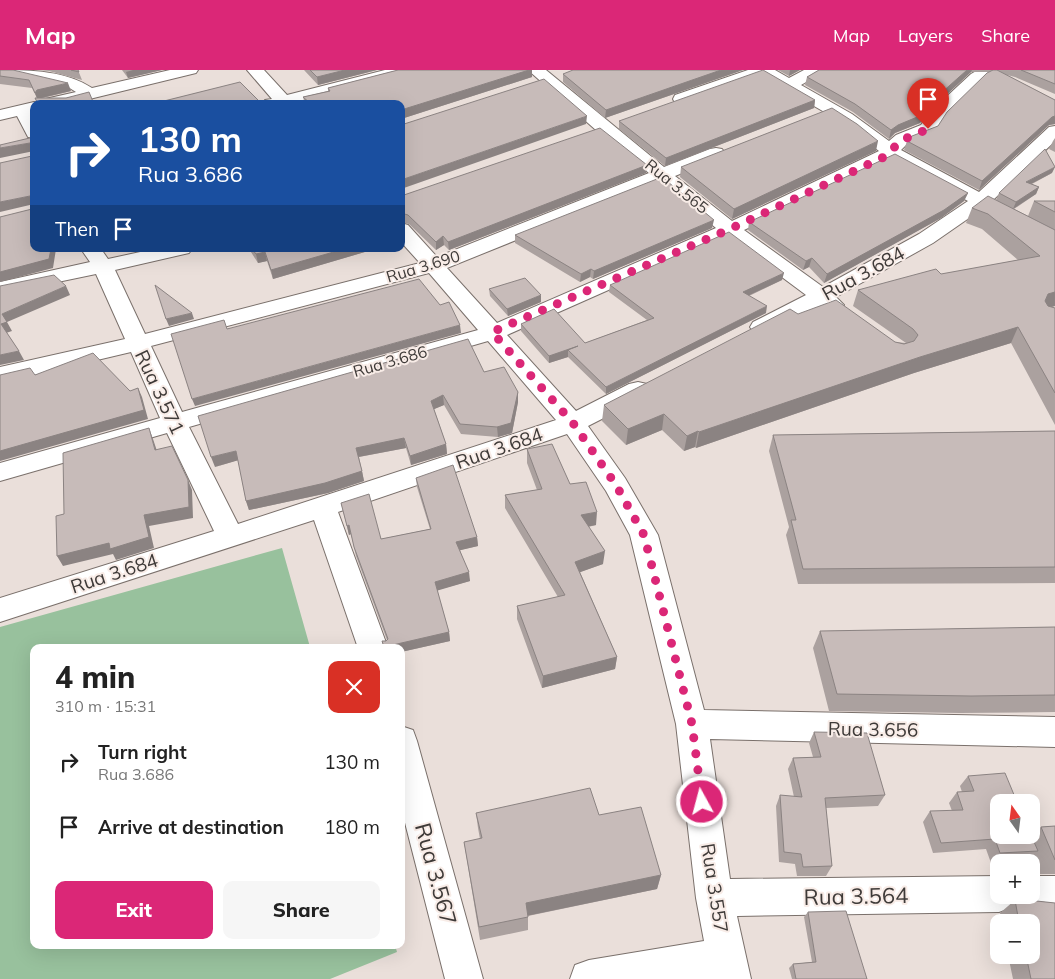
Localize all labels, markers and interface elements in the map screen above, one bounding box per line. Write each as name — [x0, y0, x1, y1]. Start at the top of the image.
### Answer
text: Map — [25, 20, 76, 50]
text: Map — [833, 24, 870, 47]
text: Layers — [898, 24, 953, 47]
text: Share — [981, 24, 1030, 47]
pin — [907, 78, 949, 129]
icon: arrive — [914, 85, 942, 113]
text: 130 m — [138, 117, 242, 161]
icon: right — [55, 120, 120, 185]
street label: Rua 3.565 — [641, 154, 713, 218]
text: Rua 3.686 — [138, 160, 243, 188]
icon: arrive — [109, 215, 137, 243]
text: Then — [55, 217, 99, 241]
street label: Rua 3.684 — [818, 241, 908, 305]
street label: Rua 3.690 — [384, 245, 462, 287]
street label: Rua 3.686 — [351, 341, 429, 381]
street label: Rua 3.571 — [130, 346, 190, 438]
street label: Rua 3.684 — [452, 422, 546, 474]
street label: Rua 3.684 — [67, 548, 161, 598]
text: 4 min — [55, 658, 135, 696]
button: close — [328, 661, 380, 713]
text: 310 m · 15:31 — [55, 696, 156, 716]
street label: Rua 3.656 — [828, 716, 918, 742]
text: Turn right — [98, 740, 187, 764]
icon: right — [55, 748, 83, 776]
text: 130 m — [324, 750, 380, 774]
text: Rua 3.686 — [98, 764, 174, 784]
position arrow — [675, 775, 727, 827]
north arrow — [990, 794, 1040, 844]
map controls — [990, 794, 1040, 964]
icon: arrive — [55, 813, 83, 841]
text: Arrive at destination — [98, 815, 284, 839]
text: 180 m — [324, 815, 380, 839]
street label: Rua 3.567 — [409, 820, 463, 928]
street label: Rua 3.557 — [696, 841, 734, 935]
button: + — [990, 854, 1040, 904]
button: Exit — [55, 881, 213, 939]
button: Share — [223, 881, 380, 939]
street label: Rua 3.564 — [803, 881, 909, 911]
button: − — [990, 914, 1040, 964]

